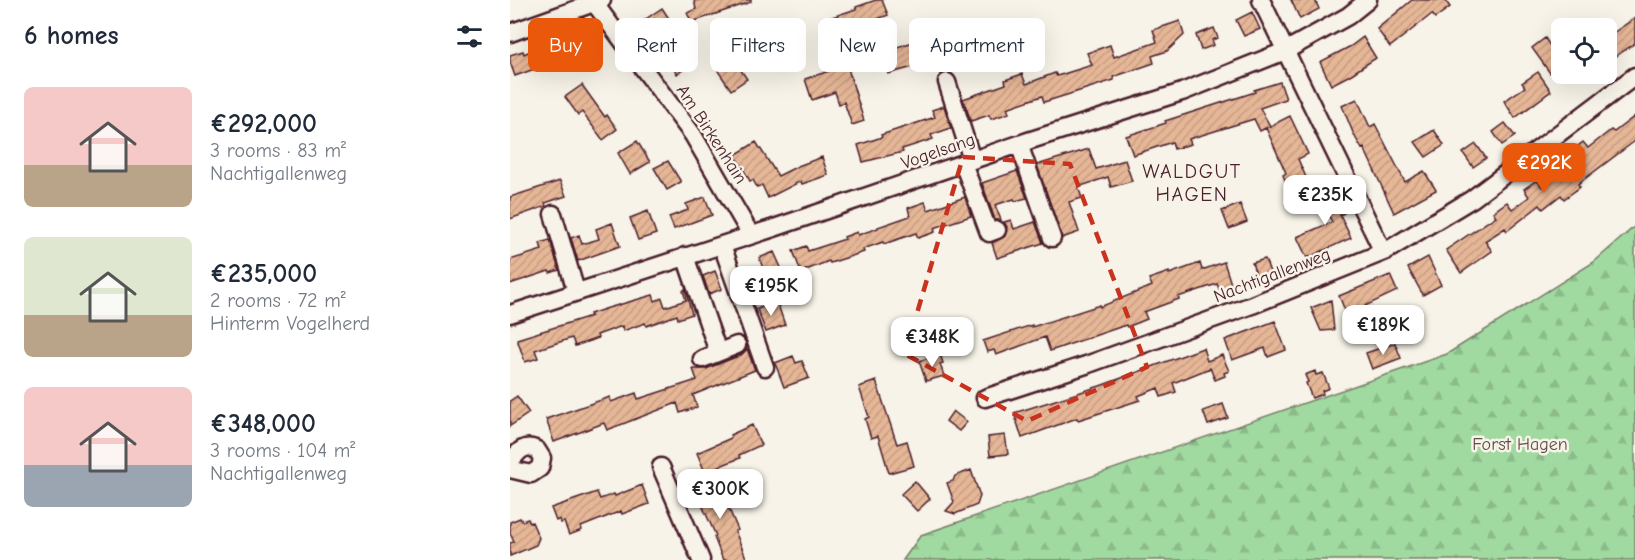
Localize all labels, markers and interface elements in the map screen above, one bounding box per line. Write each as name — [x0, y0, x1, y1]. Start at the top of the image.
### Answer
chip: Buy — [528, 18, 603, 72]
chip: Rent — [615, 18, 698, 72]
chip: Filters — [710, 18, 806, 72]
chip: New — [818, 18, 897, 72]
chip: Apartment — [909, 18, 1045, 72]
map controls — [1551, 18, 1617, 84]
button: locate — [1551, 18, 1617, 84]
icon: filters — [453, 20, 486, 53]
text: 6 homes — [24, 21, 119, 51]
street label: Am Birkenhain — [672, 81, 751, 188]
text: €292,000 — [210, 109, 317, 139]
icon: home — [72, 111, 144, 183]
street label: Vogelsang — [898, 129, 978, 174]
text: 3 rooms · 83 m² — [210, 139, 346, 162]
pin: €292K — [1502, 143, 1586, 194]
text: €292K — [1516, 151, 1572, 174]
district label: WALDGUT HAGEN — [1142, 160, 1242, 206]
text: Nachtigallenweg — [210, 162, 347, 185]
pin: €235K — [1283, 175, 1367, 226]
text: €235K — [1297, 183, 1353, 206]
street label: Nachtigallenweg — [1211, 244, 1334, 307]
text: €235,000 — [210, 259, 317, 289]
icon: home — [72, 261, 144, 333]
pin: €195K — [729, 266, 813, 317]
text: €195K — [744, 274, 798, 297]
text: 2 rooms · 72 m² — [210, 289, 346, 312]
pin: €189K — [1341, 305, 1425, 356]
text: Hinterm Vogelherd — [210, 312, 370, 335]
text: €189K — [1356, 313, 1410, 336]
pin: €348K — [890, 317, 974, 368]
text: €348K — [905, 325, 959, 348]
text: €348,000 — [210, 409, 316, 439]
icon: home — [72, 411, 144, 483]
park label: Forst Hagen — [1472, 434, 1568, 455]
text: 3 rooms · 104 m² — [210, 439, 355, 462]
text: Nachtigallenweg — [210, 462, 347, 485]
pin: €300K — [678, 469, 762, 520]
text: €300K — [691, 477, 749, 500]

